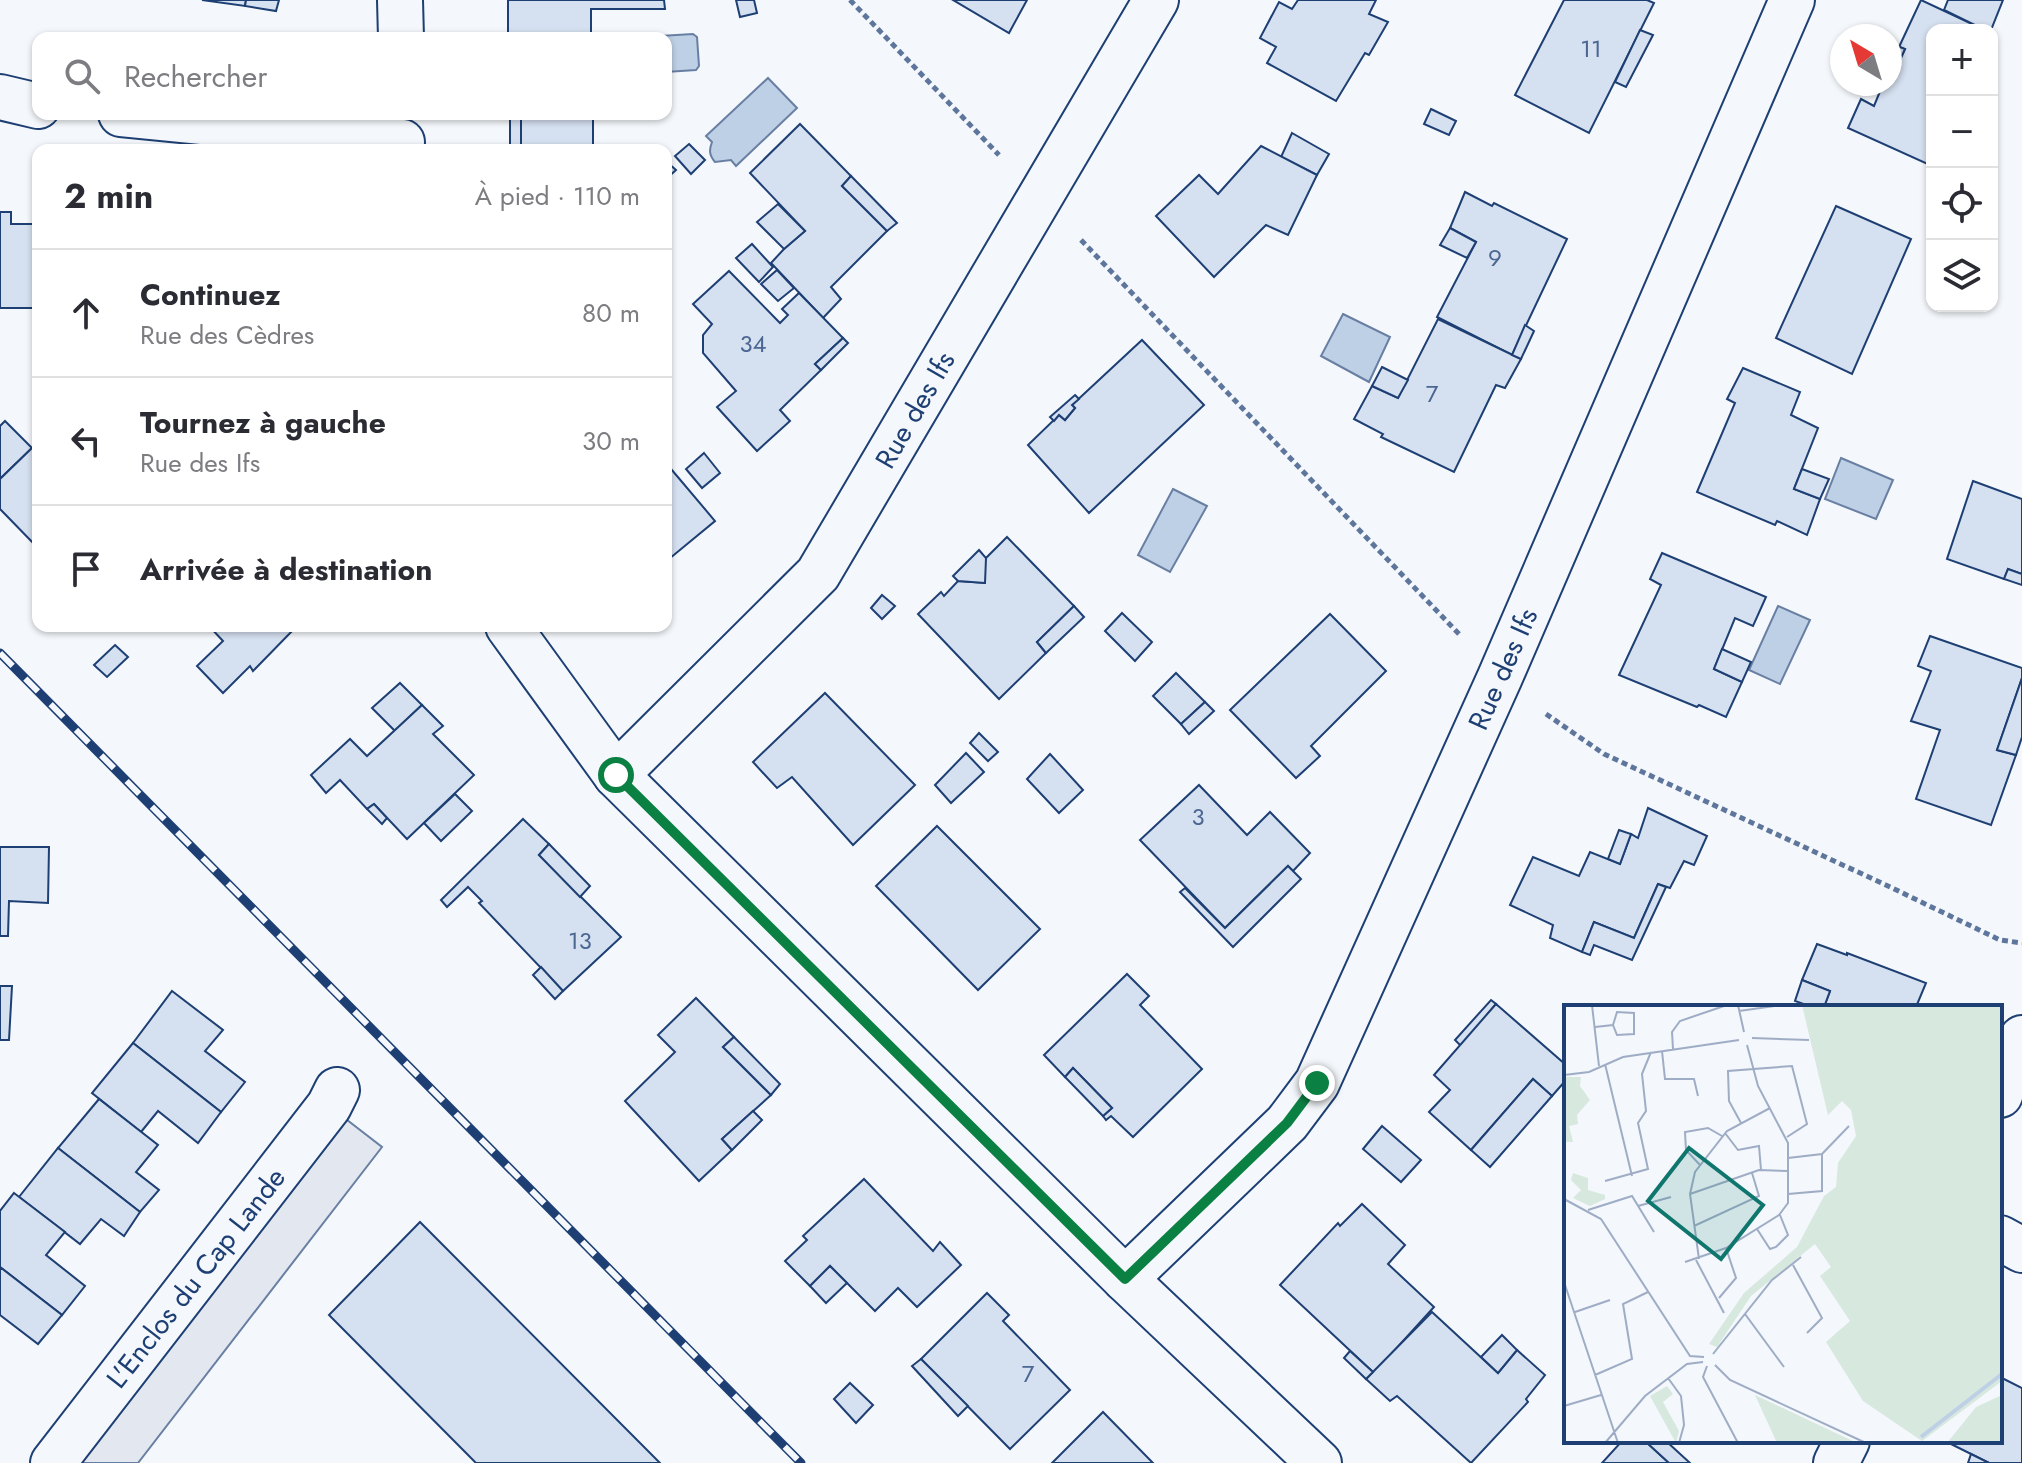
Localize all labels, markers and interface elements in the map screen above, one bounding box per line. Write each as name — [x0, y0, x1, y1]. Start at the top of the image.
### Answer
north arrow — [1830, 24, 1902, 96]
map controls — [1926, 24, 1998, 312]
button: + — [1926, 24, 1998, 96]
house number: 11 — [1580, 31, 1602, 66]
search box — [32, 32, 672, 120]
icon: search — [60, 54, 104, 98]
text: Rechercher — [124, 55, 267, 98]
button: − — [1926, 96, 1998, 168]
button: locate — [1926, 168, 1998, 240]
text: 2 min — [64, 172, 153, 221]
text: À pied · 110 m — [475, 177, 640, 215]
house number: 9 — [1488, 240, 1502, 275]
button: layers — [1926, 240, 1998, 312]
text: Continuez — [140, 273, 281, 316]
icon: ahead — [64, 291, 108, 335]
text: 80 m — [582, 294, 640, 332]
text: Rue des Cèdres — [140, 316, 314, 354]
house number: 34 — [739, 326, 767, 361]
street label: Rue des Ifs — [865, 344, 965, 476]
house number: 7 — [1426, 376, 1439, 411]
text: Tournez à gauche — [140, 401, 386, 444]
icon: left — [64, 419, 108, 463]
text: 30 m — [582, 422, 640, 460]
text: Rue des Ifs — [140, 444, 260, 482]
icon: arrive — [64, 547, 108, 591]
text: Arrivée à destination — [140, 548, 432, 591]
street label: Rue des Ifs — [1458, 602, 1548, 736]
route start — [598, 757, 634, 793]
house number: 3 — [1191, 799, 1205, 834]
house number: 13 — [568, 923, 592, 958]
inset map — [1564, 1005, 2002, 1443]
route end — [1299, 1065, 1335, 1101]
street label: L'Enclos du Cap Lande — [97, 1159, 295, 1397]
house number: 7 — [1022, 1356, 1035, 1391]

